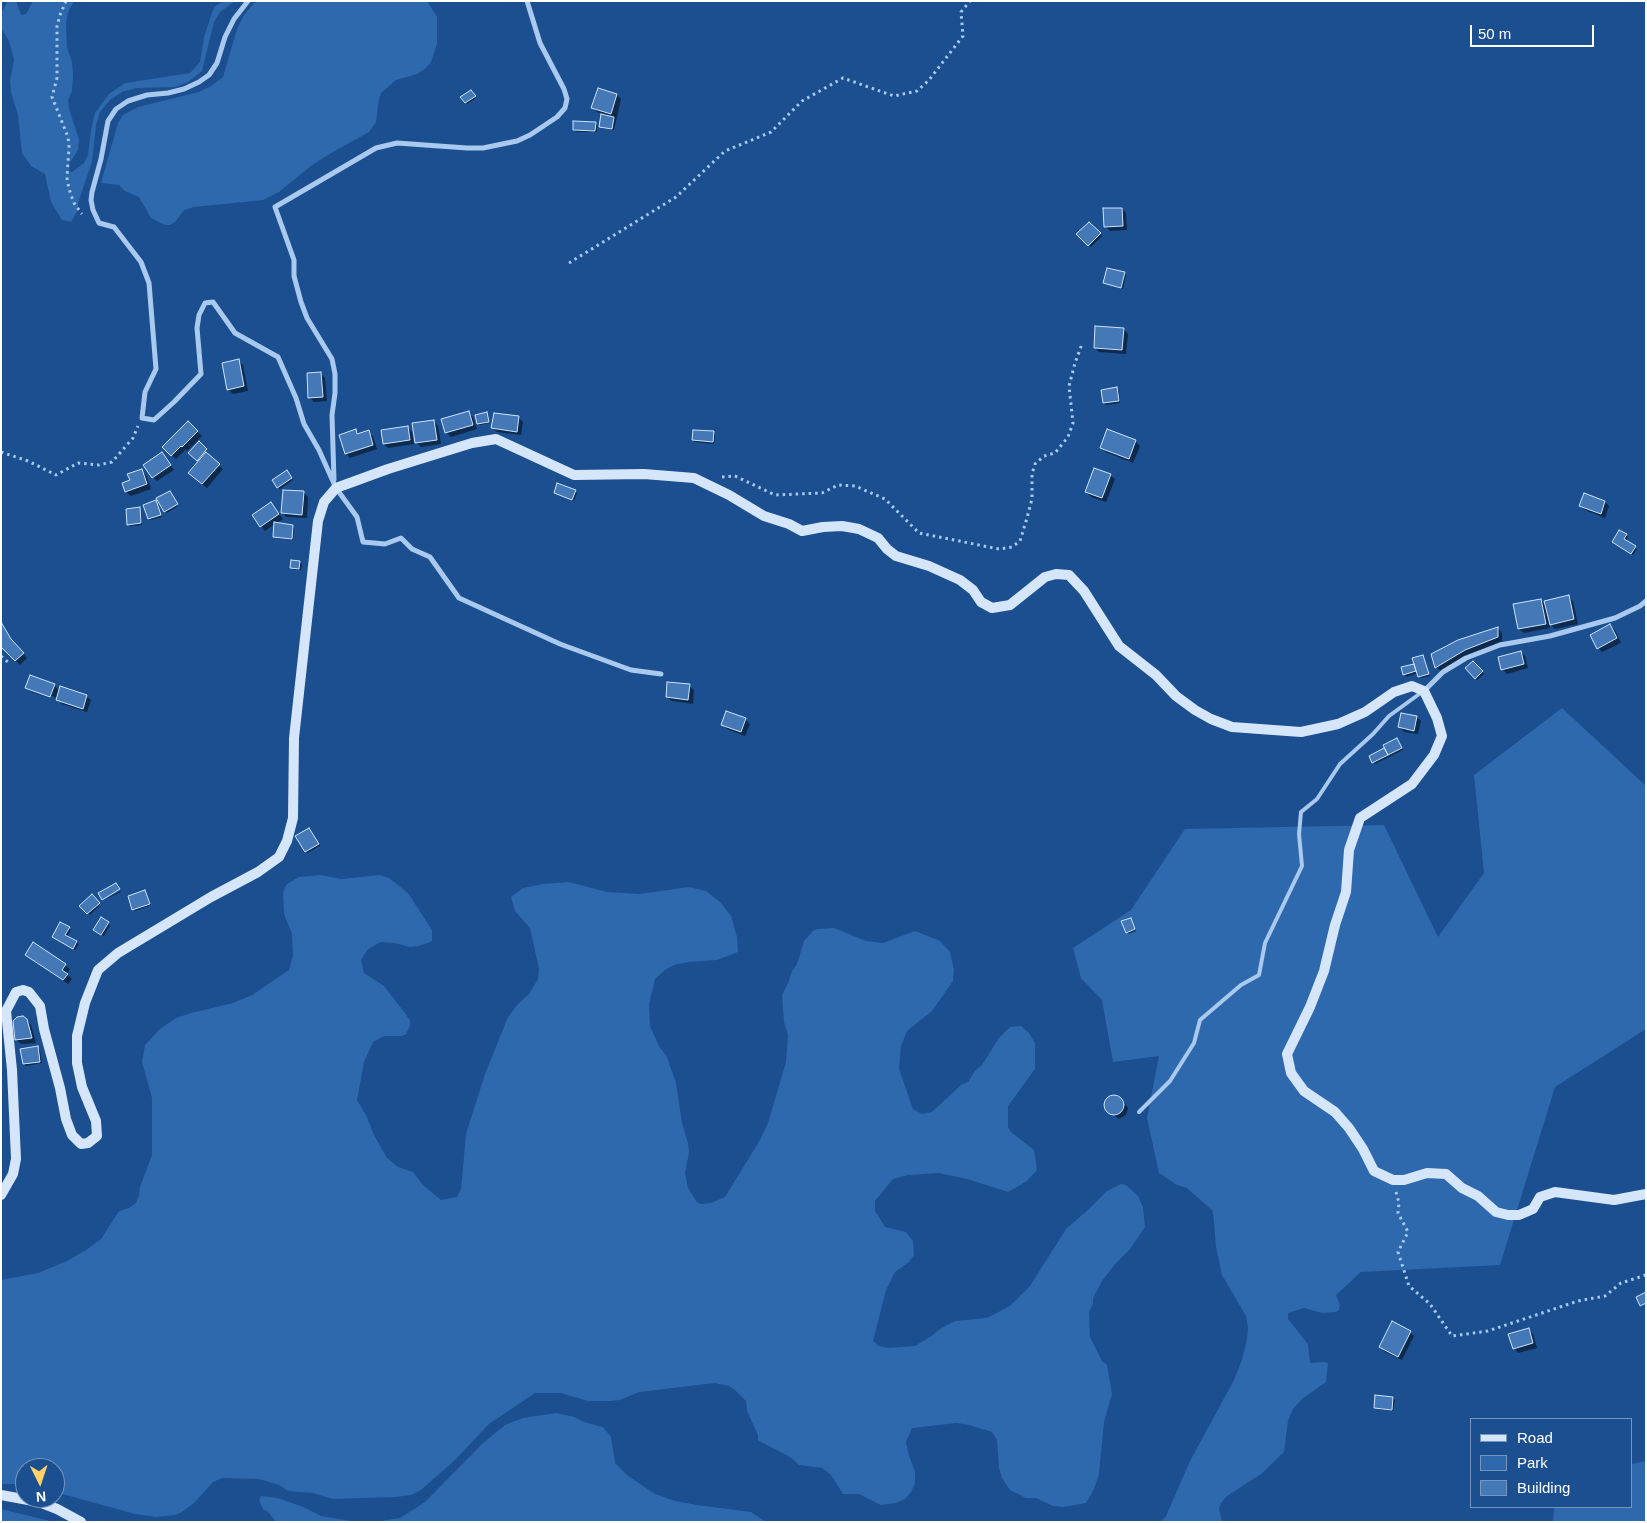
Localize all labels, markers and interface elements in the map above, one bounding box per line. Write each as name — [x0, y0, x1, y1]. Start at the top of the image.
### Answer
scale bar — [1472, 15, 1596, 47]
text: 50 m — [1478, 25, 1511, 42]
legend — [1470, 1418, 1632, 1508]
text: Road — [1517, 1429, 1553, 1446]
text: Park — [1517, 1454, 1548, 1471]
north arrow — [15, 1458, 65, 1508]
text: Building — [1517, 1479, 1570, 1496]
text: N — [35, 1489, 47, 1505]

